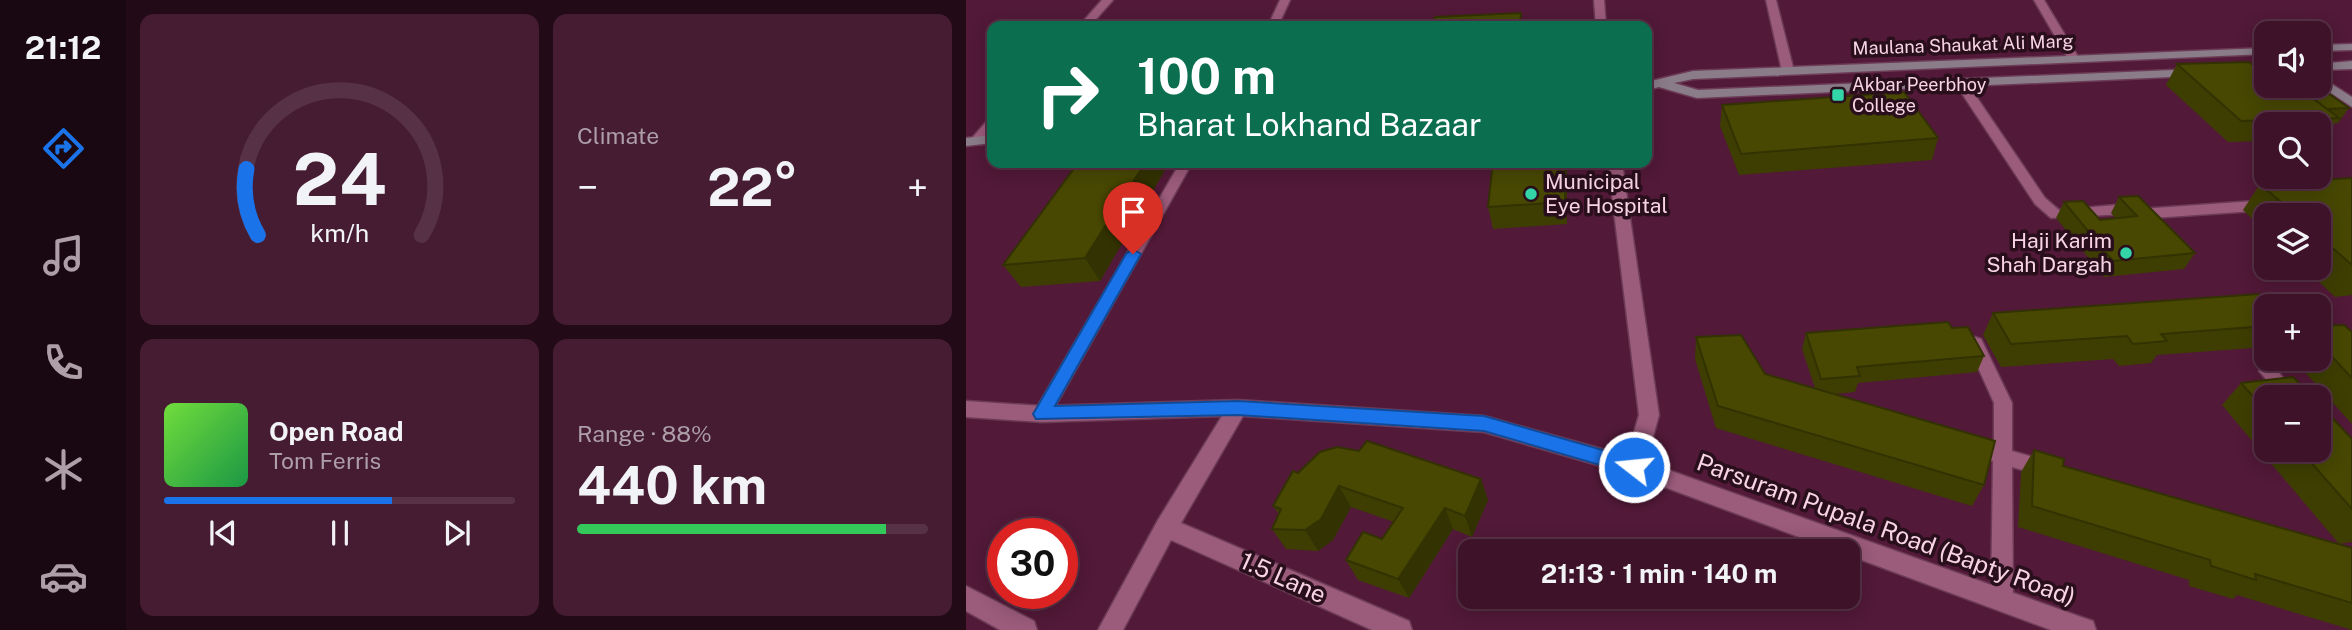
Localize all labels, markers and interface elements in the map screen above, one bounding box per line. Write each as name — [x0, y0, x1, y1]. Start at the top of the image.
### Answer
map controls — [2254, 21, 2331, 462]
button: sound — [2254, 21, 2331, 98]
text: 21:12 — [25, 29, 101, 66]
street label: Maulana Shaukat Ali Marg — [1852, 30, 2074, 59]
text: 100 m — [1137, 47, 1276, 105]
icon: right — [1022, 49, 1113, 140]
place label: Akbar Peerbhoy College — [1852, 74, 1987, 116]
marker: Akbar Peerbhoy College — [1830, 87, 1846, 103]
text: Bharat Lokhand Bazaar — [1137, 106, 1482, 143]
button: search — [2254, 112, 2331, 189]
text: Climate — [577, 122, 659, 149]
icon: directions — [39, 124, 88, 173]
text: 24 — [293, 137, 386, 222]
text: 22° — [707, 157, 798, 218]
text: − — [577, 165, 598, 210]
text: + — [907, 165, 928, 210]
place label: Municipal Eye Hospital — [1545, 169, 1668, 218]
pin — [1103, 182, 1163, 254]
marker: Municipal Eye Hospital — [1523, 186, 1539, 202]
icon: arrive — [1114, 193, 1152, 231]
button: layers — [2254, 203, 2331, 280]
text: km/h — [310, 218, 369, 248]
place label: Haji Karim Shah Dargah — [1987, 228, 2112, 277]
icon: music — [39, 231, 88, 280]
marker: Haji Karim Shah Dargah — [2118, 245, 2134, 261]
button: + — [2254, 294, 2331, 371]
icon: phone — [39, 338, 88, 387]
button: − — [2254, 385, 2331, 462]
text: Open Road — [269, 416, 404, 447]
text: Range · 88% — [577, 420, 712, 447]
position arrow — [1597, 430, 1671, 504]
icon: climate — [39, 445, 88, 494]
text: Tom Ferris — [269, 447, 381, 474]
street label: Parsuram Pupala Road (Bapty Road) — [1693, 447, 2079, 611]
text: 440 km — [577, 455, 767, 516]
icon: previous — [204, 514, 242, 552]
icon: pause — [321, 514, 359, 552]
icon: next — [438, 514, 476, 552]
speed limit sign: 30 — [987, 518, 1078, 609]
street label: 1.5 Lane — [1236, 546, 1330, 608]
icon: car — [39, 552, 88, 601]
text: 21:13 · 1 min · 140 m — [1541, 558, 1777, 589]

